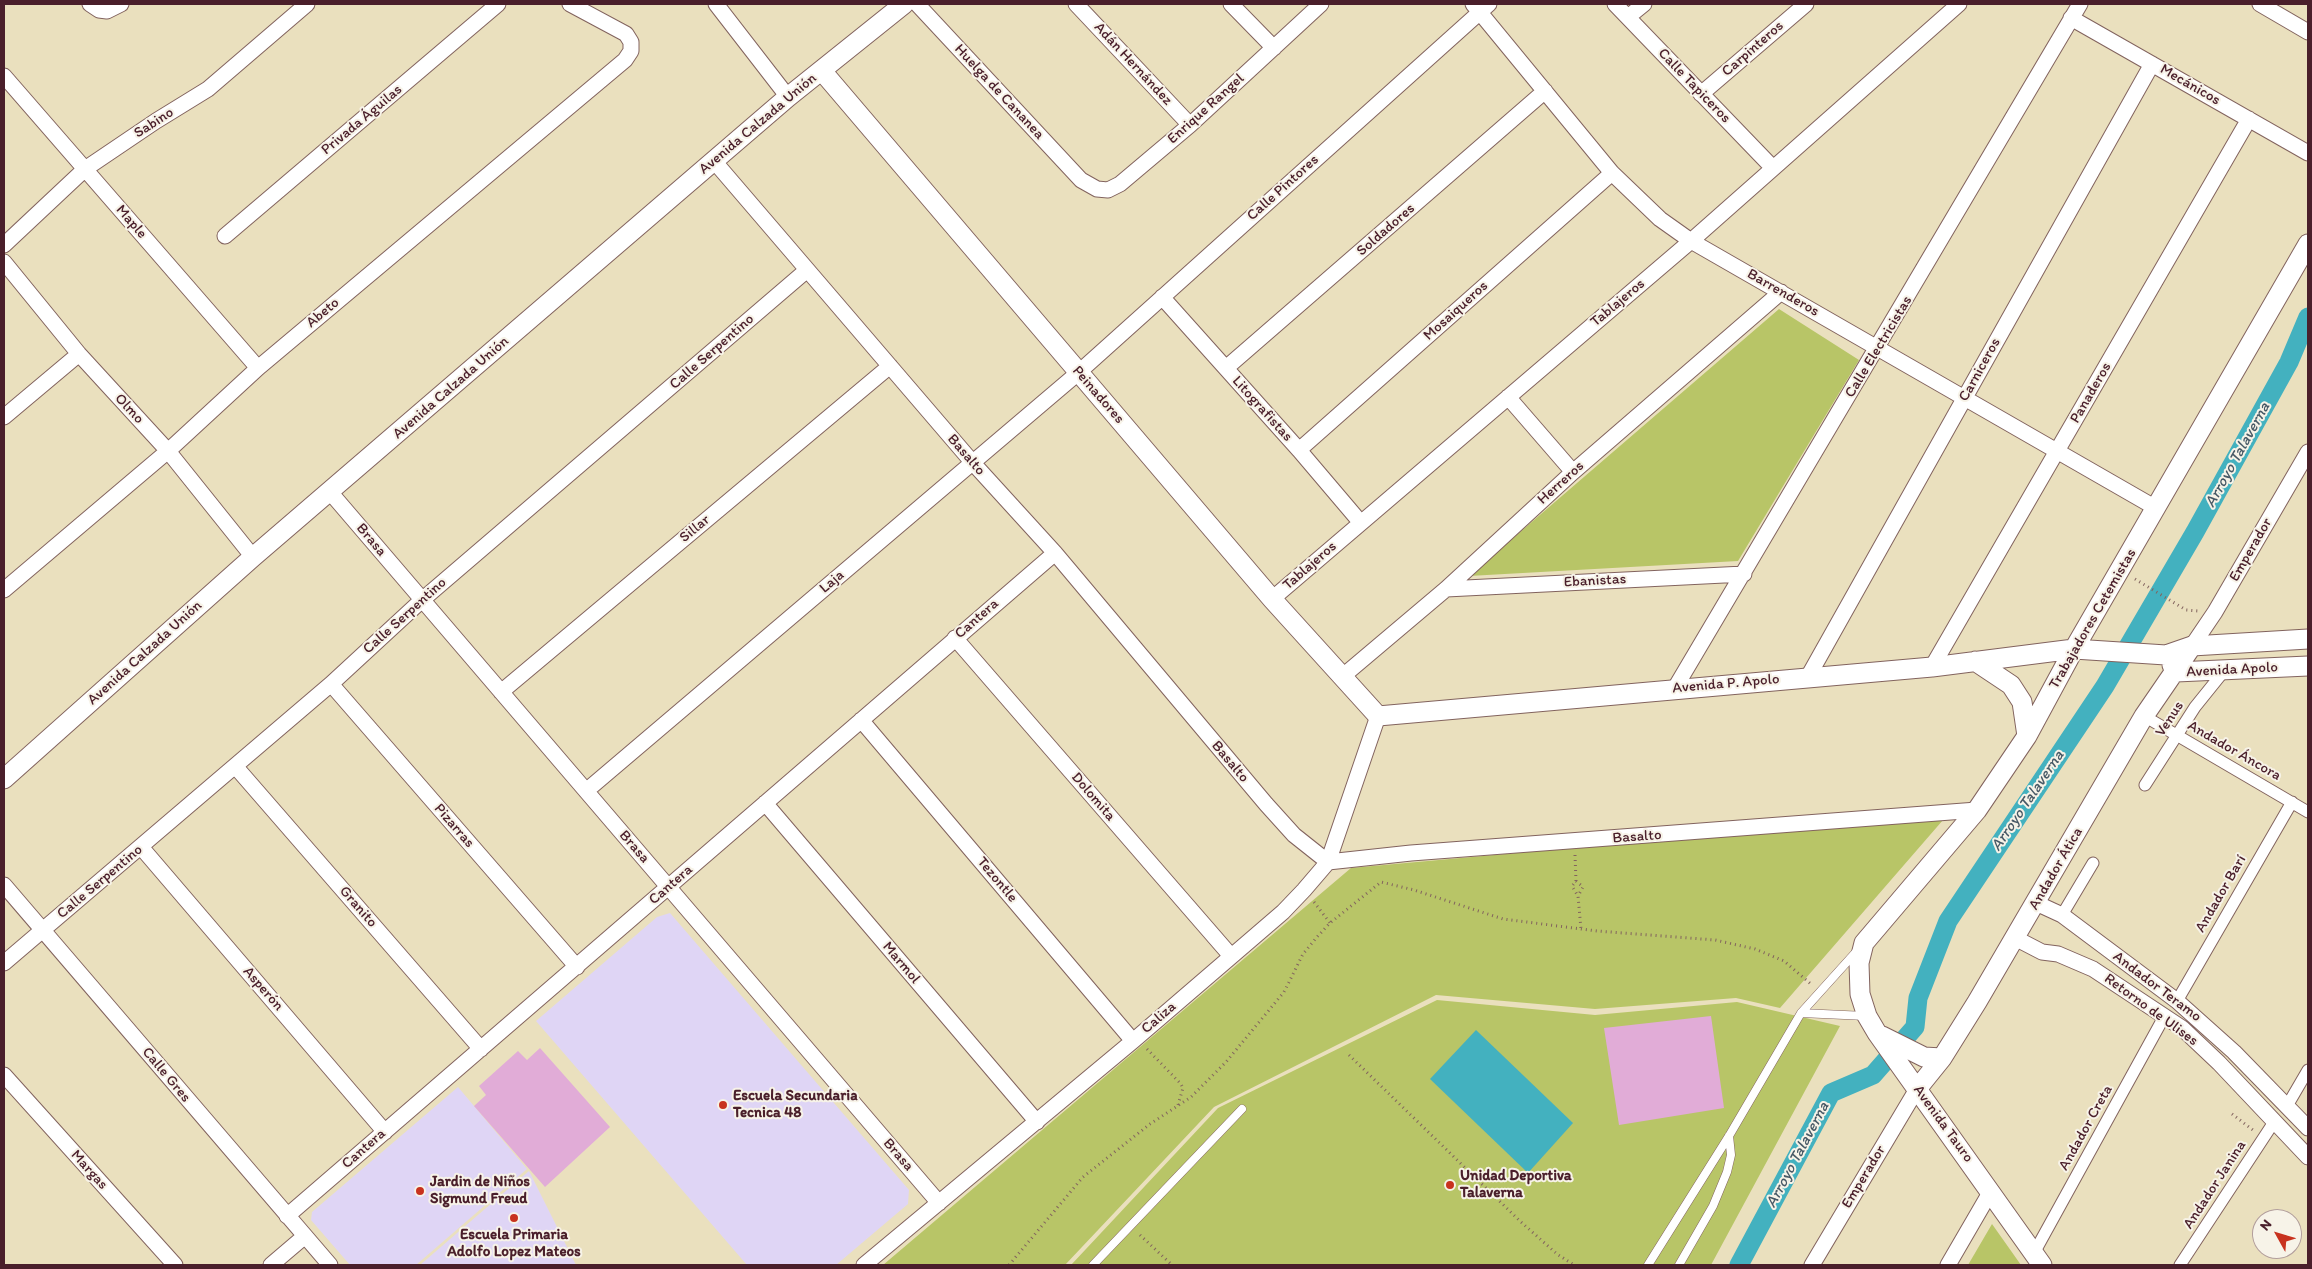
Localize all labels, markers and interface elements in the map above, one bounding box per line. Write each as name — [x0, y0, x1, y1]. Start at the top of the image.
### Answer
street label: Carpinteros — [1718, 17, 1788, 81]
street label: Adán Hernández — [1090, 19, 1176, 109]
street label: Huelga de Cananea — [950, 41, 1048, 143]
street label: Calle Tapiceros — [1654, 45, 1734, 127]
street label: Mecánicos — [2157, 60, 2223, 110]
street label: Avenida Calzada Unión — [696, 70, 820, 178]
street label: Enrique Rangel — [1164, 70, 1248, 148]
street label: Privada Águilas — [318, 81, 406, 159]
street label: Sabino — [131, 104, 177, 142]
street label: Calle Pintores — [1243, 151, 1323, 225]
street label: Soldadores — [1353, 200, 1419, 260]
street label: Maple — [111, 201, 151, 243]
street label: Barrenderos — [1744, 265, 1822, 321]
street label: Tablajeros — [1587, 275, 1649, 331]
street label: Mosaiqueros — [1420, 277, 1492, 345]
street label: Calle Electricistas — [1841, 293, 1917, 401]
street label: Abeto — [303, 294, 343, 332]
street label: Calle Serpentino — [666, 310, 758, 394]
street label: Avenida Calzada Unión — [389, 333, 513, 443]
street label: Carniceros — [1955, 335, 2005, 405]
street label: Panaderos — [2066, 359, 2116, 427]
street label: Peinadores — [1068, 362, 1128, 428]
street label: Litografistas — [1228, 372, 1296, 446]
street label: Olmo — [111, 390, 147, 428]
water label: Arroyo Talaverna — [2201, 399, 2275, 511]
street label: Basalto — [943, 431, 989, 479]
street label: Herreros — [1534, 457, 1588, 509]
street label: Sillar — [676, 511, 714, 547]
street label: Emperador — [2226, 515, 2276, 585]
street label: Brasa — [352, 520, 390, 560]
street label: Tablajeros — [1279, 538, 1341, 594]
street label: Trabajadores Cetemistas — [2045, 546, 2141, 692]
street label: Laja — [816, 567, 848, 597]
street label: Ebanistas — [1563, 570, 1627, 592]
street label: Calle Serpentino — [360, 574, 450, 658]
street label: Cantera — [951, 595, 1003, 643]
street label: Avenida Calzada Unión — [84, 597, 206, 709]
street label: Avenida Apolo — [2186, 659, 2278, 681]
street label: Avenida P. Apolo — [1672, 670, 1780, 698]
street label: Venus — [2152, 698, 2188, 740]
street label: Andador Áncora — [2184, 717, 2284, 785]
street label: Basalto — [1207, 737, 1253, 787]
water label: Arroyo Talaverna — [1987, 747, 2069, 855]
street label: Dolomita — [1067, 769, 1119, 825]
street label: Pizarras — [430, 800, 478, 852]
street label: Andador Ática — [2025, 825, 2087, 913]
street label: Basalto — [1612, 826, 1662, 848]
street label: Brasa — [615, 827, 653, 867]
street label: Calle Serpentino — [54, 841, 146, 923]
street label: Andador Barí — [2192, 852, 2250, 936]
street label: Tezontle — [973, 854, 1021, 906]
street label: Cantera — [645, 861, 697, 909]
street label: Granito — [335, 883, 381, 931]
street label: Marmol — [878, 938, 924, 988]
street label: Andador Teramo — [2109, 948, 2205, 1026]
street label: Asperón — [239, 963, 287, 1015]
street label: Retorno de Ulises — [2100, 970, 2202, 1050]
street label: Caliza — [1138, 998, 1180, 1038]
street label: Calle Gres — [138, 1044, 194, 1106]
street label: Avenida Tauro — [1909, 1082, 1977, 1166]
street label: Andador Creta — [2055, 1082, 2117, 1174]
place label: Escuela Secundaria Tecnica 48 — [733, 1087, 858, 1122]
marker: Escuela Secundaria Tecnica 48 — [717, 1099, 729, 1111]
water label: Arroyo Talaverna — [1762, 1099, 1834, 1211]
street label: Cantera — [338, 1125, 390, 1173]
street label: Brasa — [879, 1135, 917, 1175]
street label: Andador Janina — [2180, 1137, 2250, 1233]
street label: Emperador — [1838, 1142, 1890, 1212]
street label: Margas — [66, 1146, 112, 1194]
place label: Unidad Deportiva Talaverna — [1460, 1167, 1572, 1202]
place label: Jardin de Niños Sigmund Freud — [430, 1173, 530, 1208]
marker: Unidad Deportiva Talaverna — [1444, 1179, 1456, 1191]
marker: Jardin de Niños Sigmund Freud — [414, 1185, 426, 1197]
north arrow — [2252, 1209, 2302, 1259]
marker: Escuela Primaria Adolfo Lopez Mateos — [508, 1212, 520, 1224]
text: N — [2256, 1216, 2275, 1234]
place label: Escuela Primaria Adolfo Lopez Mateos — [447, 1226, 581, 1261]

